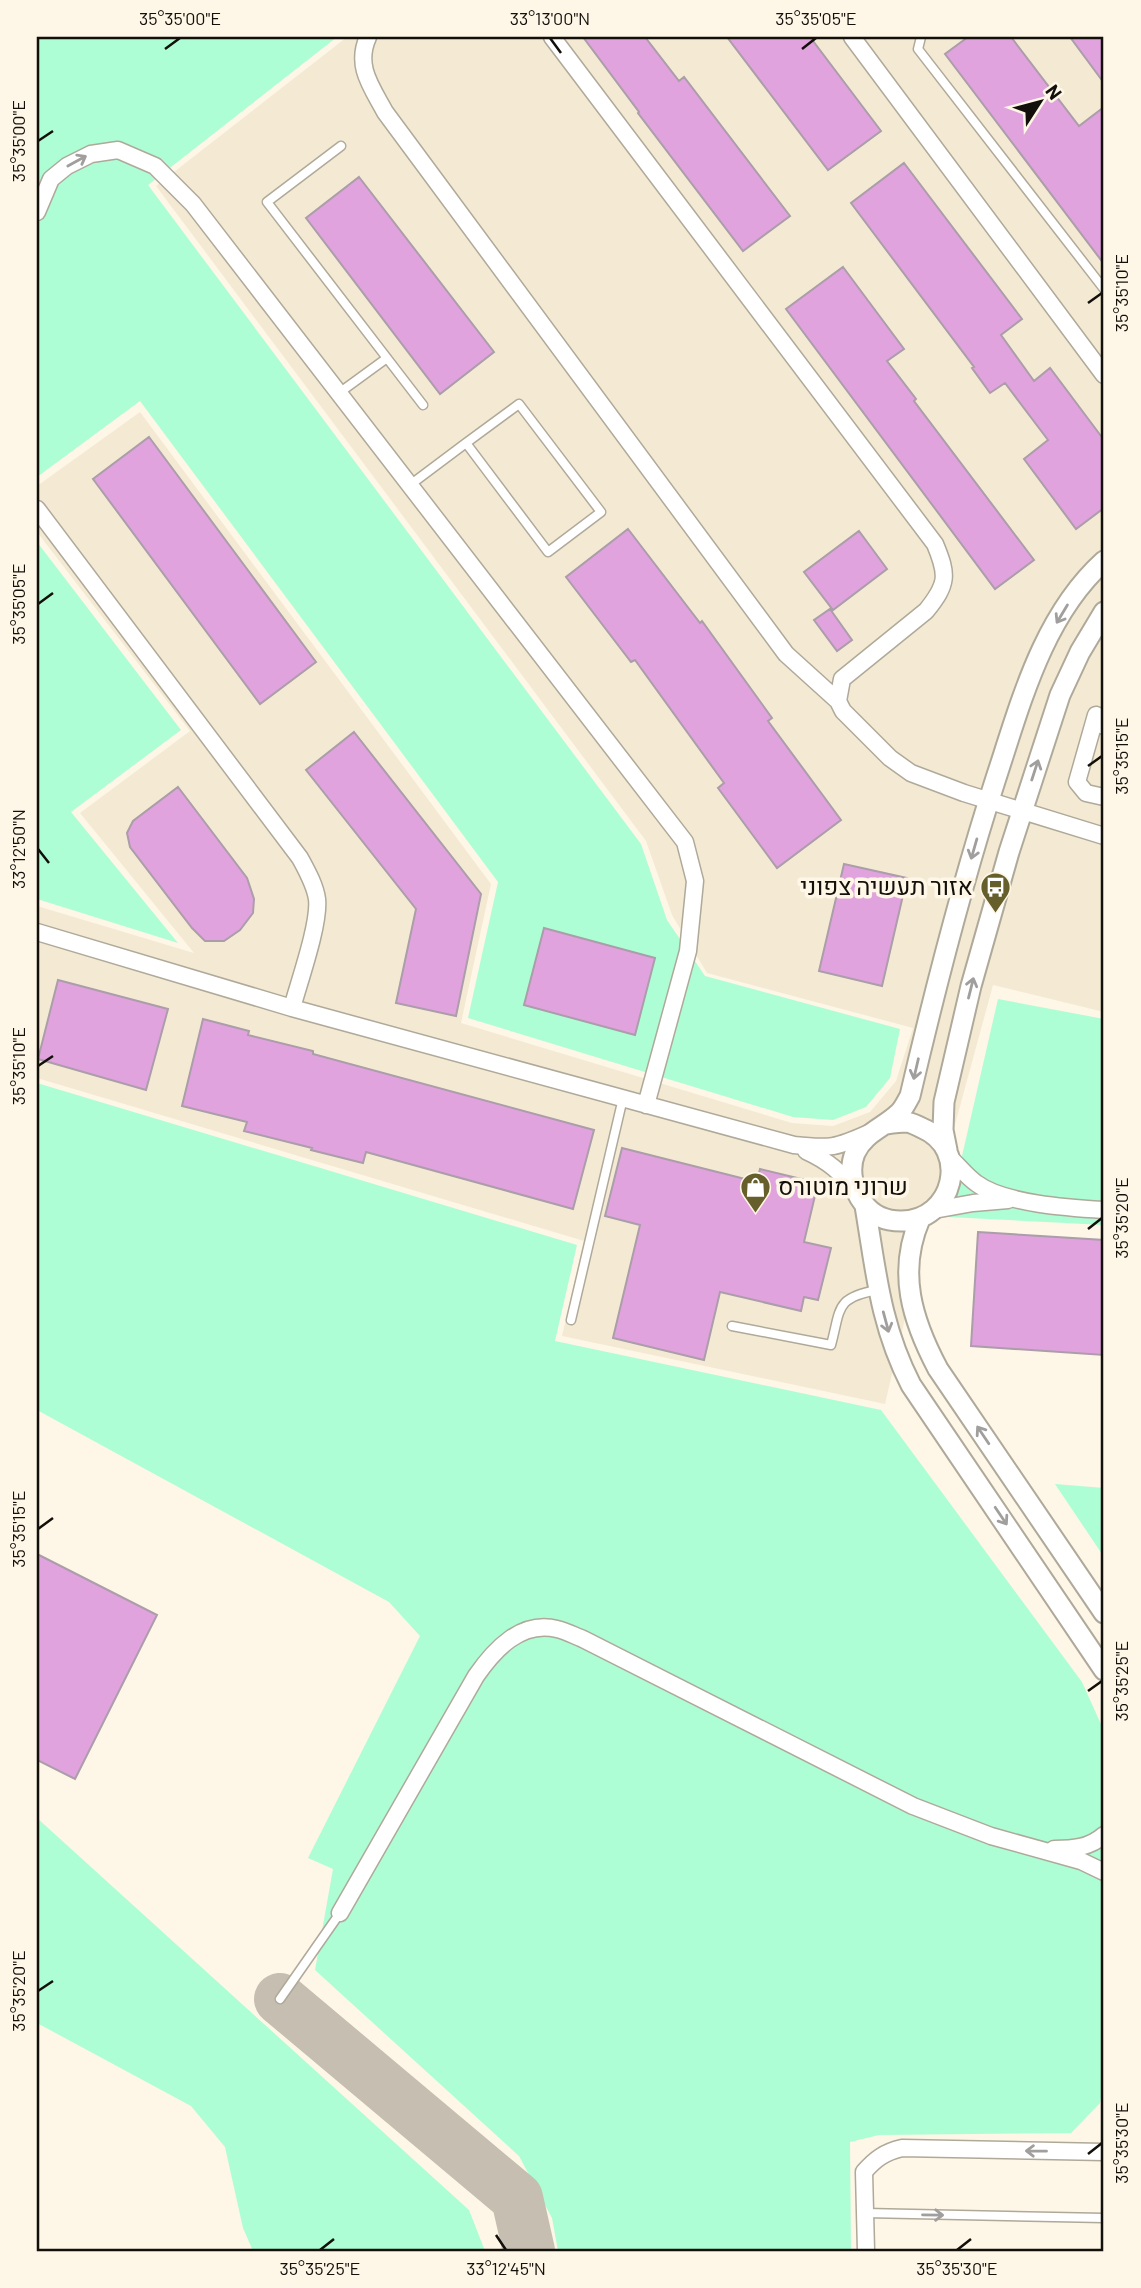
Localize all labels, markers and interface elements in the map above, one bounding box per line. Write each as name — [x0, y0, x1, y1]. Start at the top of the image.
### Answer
text: 35°35'00"E — [139, 7, 221, 29]
text: 33°13'00"N — [510, 7, 590, 29]
text: 35°35'05"E — [775, 7, 857, 29]
north arrow — [1004, 66, 1074, 136]
text: N — [1041, 80, 1067, 104]
text: 35°35'00"E — [7, 100, 29, 182]
one-way arrow — [67, 154, 87, 168]
text: 35°35'10"E — [1110, 254, 1132, 332]
text: 35°35'05"E — [7, 563, 29, 645]
one-way arrow — [1055, 603, 1069, 623]
text: 35°35'15"E — [1110, 717, 1132, 795]
one-way arrow — [1030, 760, 1043, 782]
text: 33°12'50"N — [7, 809, 29, 889]
one-way arrow — [966, 838, 979, 860]
bus stop icon: אזור תעשיה צפוני — [979, 870, 1013, 914]
place label: אזור תעשיה צפוני — [800, 871, 973, 900]
one-way arrow — [965, 978, 978, 1000]
text: 35°35'10"E — [7, 1027, 29, 1105]
one-way arrow — [909, 1057, 923, 1080]
shop icon: שרוני מוטורס — [738, 1170, 772, 1214]
place label: שרוני מוטורס — [778, 1171, 908, 1200]
text: 35°35'20"E — [1110, 1177, 1132, 1259]
one-way arrow — [880, 1311, 893, 1333]
one-way arrow — [976, 1426, 990, 1446]
text: 35°35'15"E — [7, 1490, 29, 1568]
one-way arrow — [994, 1506, 1008, 1526]
text: 35°35'25"E — [1110, 1641, 1132, 1721]
text: 35°35'20"E — [7, 1950, 29, 2032]
text: 35°35'30"E — [1110, 2102, 1132, 2184]
one-way arrow — [1025, 2144, 1048, 2157]
one-way arrow — [922, 2208, 945, 2221]
text: 35°35'25"E — [280, 2257, 360, 2279]
text: 33°12'45"N — [466, 2257, 546, 2279]
text: 35°35'30"E — [916, 2257, 998, 2279]

